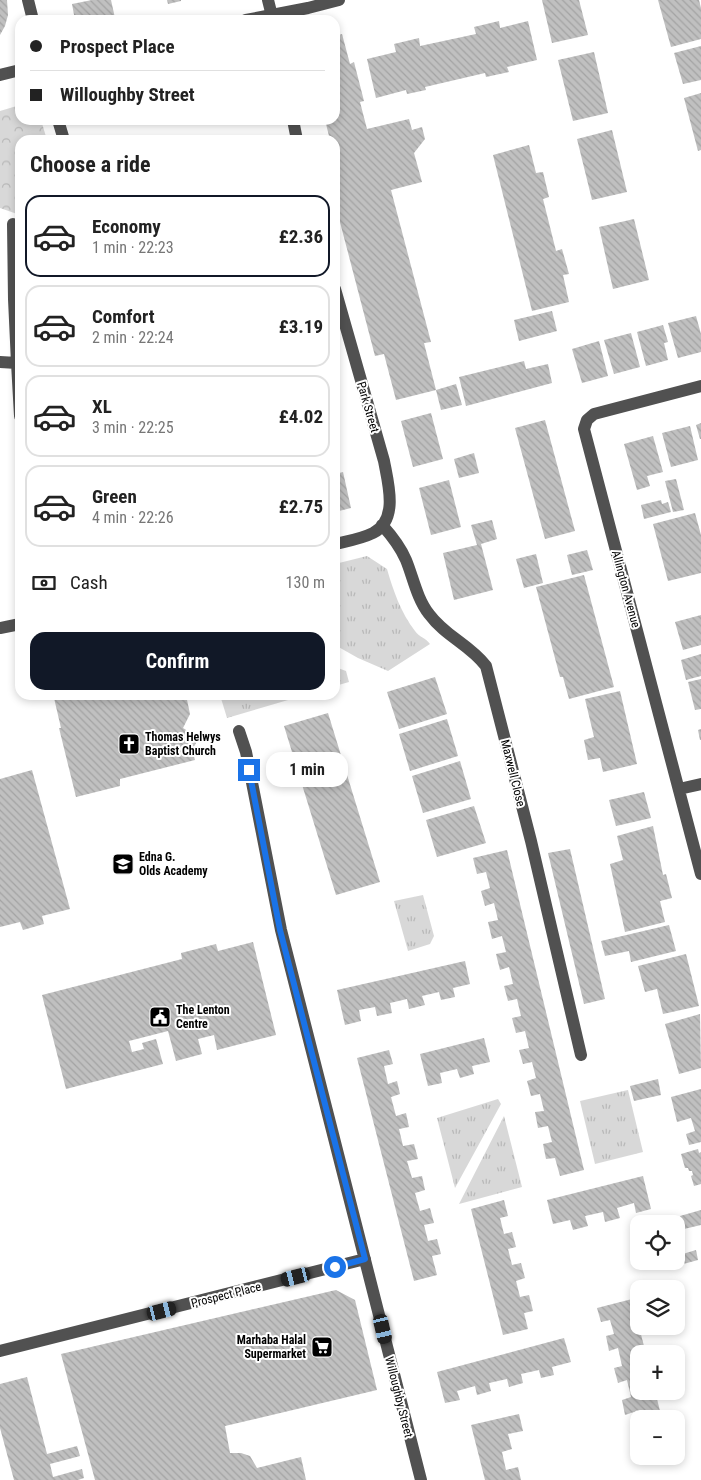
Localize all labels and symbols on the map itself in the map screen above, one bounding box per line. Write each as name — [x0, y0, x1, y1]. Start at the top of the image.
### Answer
street label: Park Street — [354, 380, 382, 434]
street label: Allington Avenue — [609, 549, 643, 630]
place label: Thomas Helwys Baptist Church — [145, 730, 221, 758]
church icon: Thomas Helwys Baptist Church — [117, 732, 141, 756]
street label: Maxwell Close — [498, 738, 528, 808]
callout: 1 min — [266, 752, 349, 788]
route end — [238, 759, 260, 781]
place label: Edna G. Olds Academy — [139, 850, 208, 878]
school or university icon: Edna G. Olds Academy — [111, 852, 135, 876]
place label: The Lenton Centre — [176, 1003, 230, 1031]
public building icon: The Lenton Centre — [148, 1005, 172, 1029]
route start — [324, 1256, 346, 1278]
car — [279, 1266, 312, 1288]
street label: Prospect Place — [190, 1279, 263, 1310]
car — [145, 1300, 178, 1322]
car — [372, 1313, 393, 1345]
place label: Marhaba Halal Supermarket — [237, 1333, 306, 1361]
supermarket icon: Marhaba Halal Supermarket — [310, 1335, 334, 1359]
street label: Willoughby Street — [382, 1355, 416, 1439]

